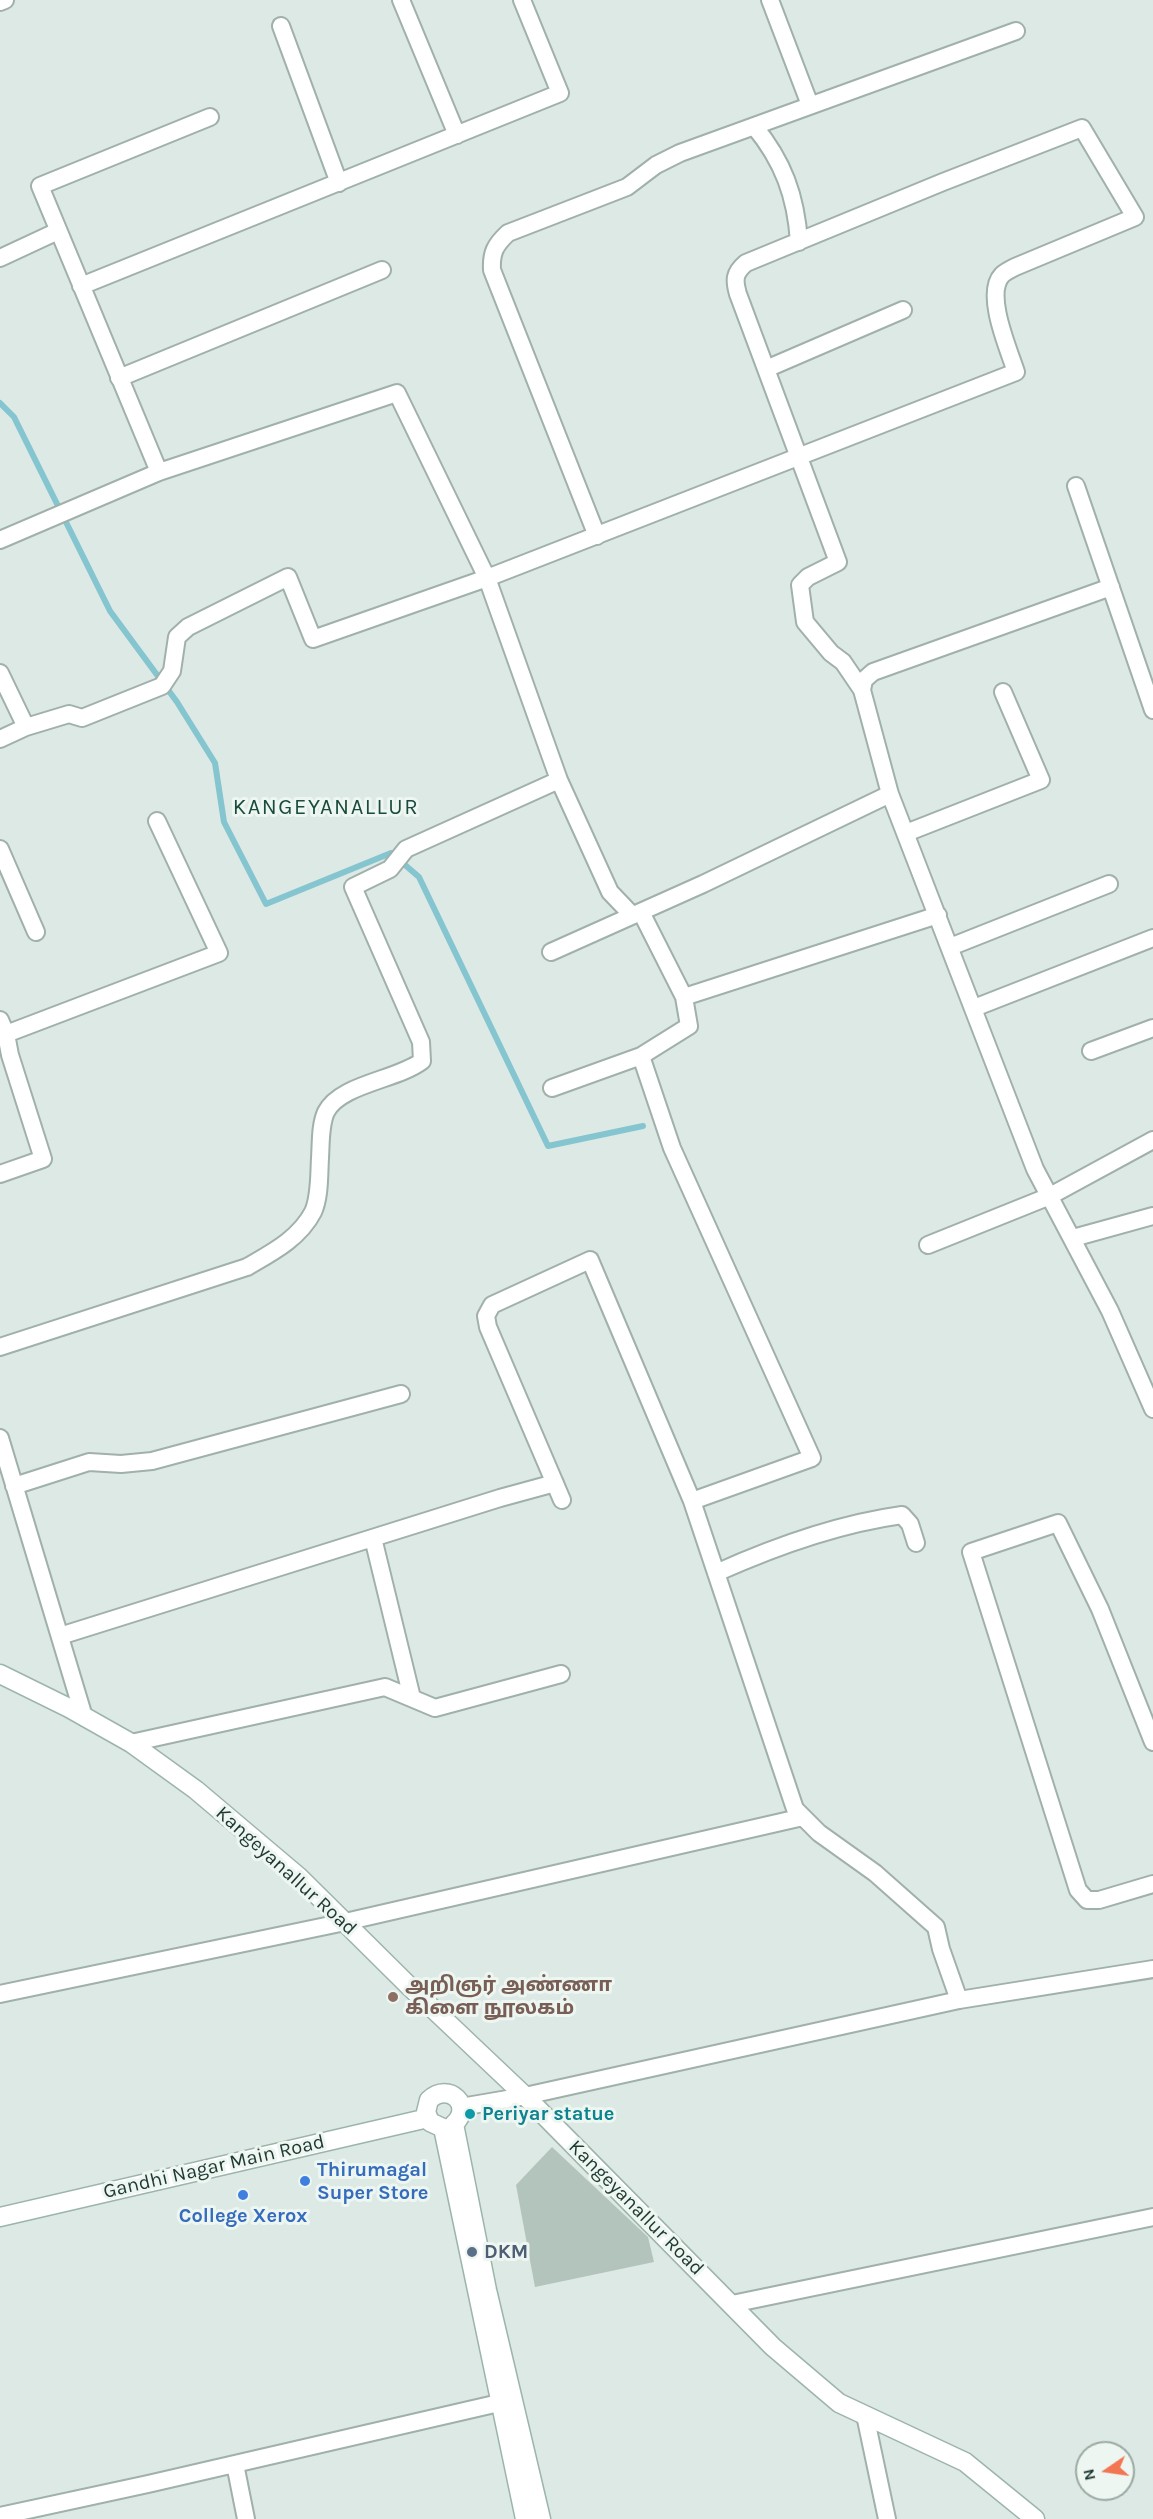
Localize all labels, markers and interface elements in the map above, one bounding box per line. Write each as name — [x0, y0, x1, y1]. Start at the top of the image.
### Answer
district label: KANGEYANALLUR — [233, 795, 419, 821]
street label: Kangeyanallur Road — [211, 1801, 361, 1941]
place label: அறிஞர் அண்ணா கிளை நூலகம் — [405, 1973, 612, 2020]
marker: அறிஞர் அண்ணா கிளை நூலகம் — [386, 1990, 400, 2004]
place label: Periyar statue — [482, 2102, 614, 2126]
marker: Periyar statue — [463, 2107, 477, 2121]
street label: Gandhi Nagar Main Road — [101, 2130, 327, 2204]
street label: Kangeyanallur Road — [563, 2135, 709, 2281]
place label: Thirumagal Super Store — [317, 2158, 428, 2205]
marker: Thirumagal Super Store — [298, 2174, 312, 2188]
marker: College Xerox — [236, 2188, 250, 2202]
place label: College Xerox — [179, 2204, 307, 2228]
place label: DKM — [484, 2240, 528, 2264]
marker: DKM — [465, 2245, 479, 2259]
north arrow — [1075, 2441, 1135, 2501]
text: N — [1078, 2467, 1099, 2482]

